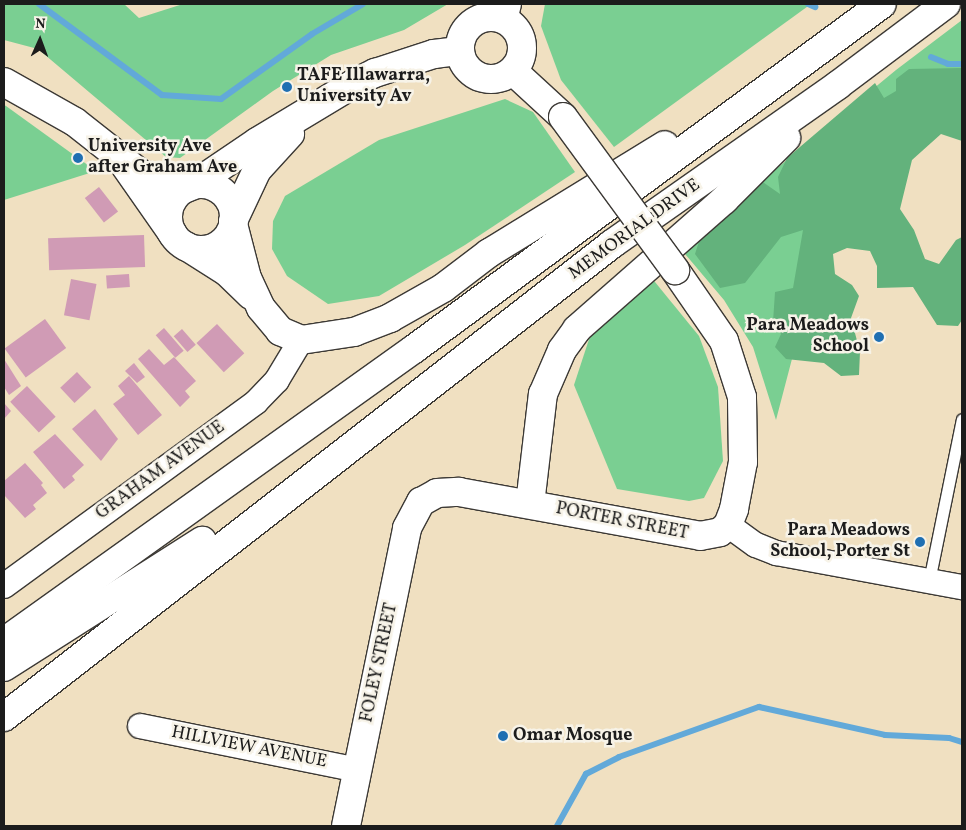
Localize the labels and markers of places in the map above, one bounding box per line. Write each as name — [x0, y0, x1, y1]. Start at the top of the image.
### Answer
place label: TAFE Illawarra, University Av — [297, 66, 430, 108]
marker: TAFE Illawarra, University Av — [281, 81, 293, 93]
place label: University Ave after Graham Ave — [88, 137, 237, 180]
marker: University Ave after Graham Ave — [72, 152, 84, 164]
place label: Para Meadows School — [746, 316, 869, 358]
marker: Para Meadows School — [873, 331, 885, 343]
place label: Para Meadows School, Porter St — [770, 521, 910, 564]
marker: Para Meadows School, Porter St — [914, 536, 926, 548]
place label: Omar Mosque — [513, 725, 632, 747]
marker: Omar Mosque — [497, 730, 509, 742]

